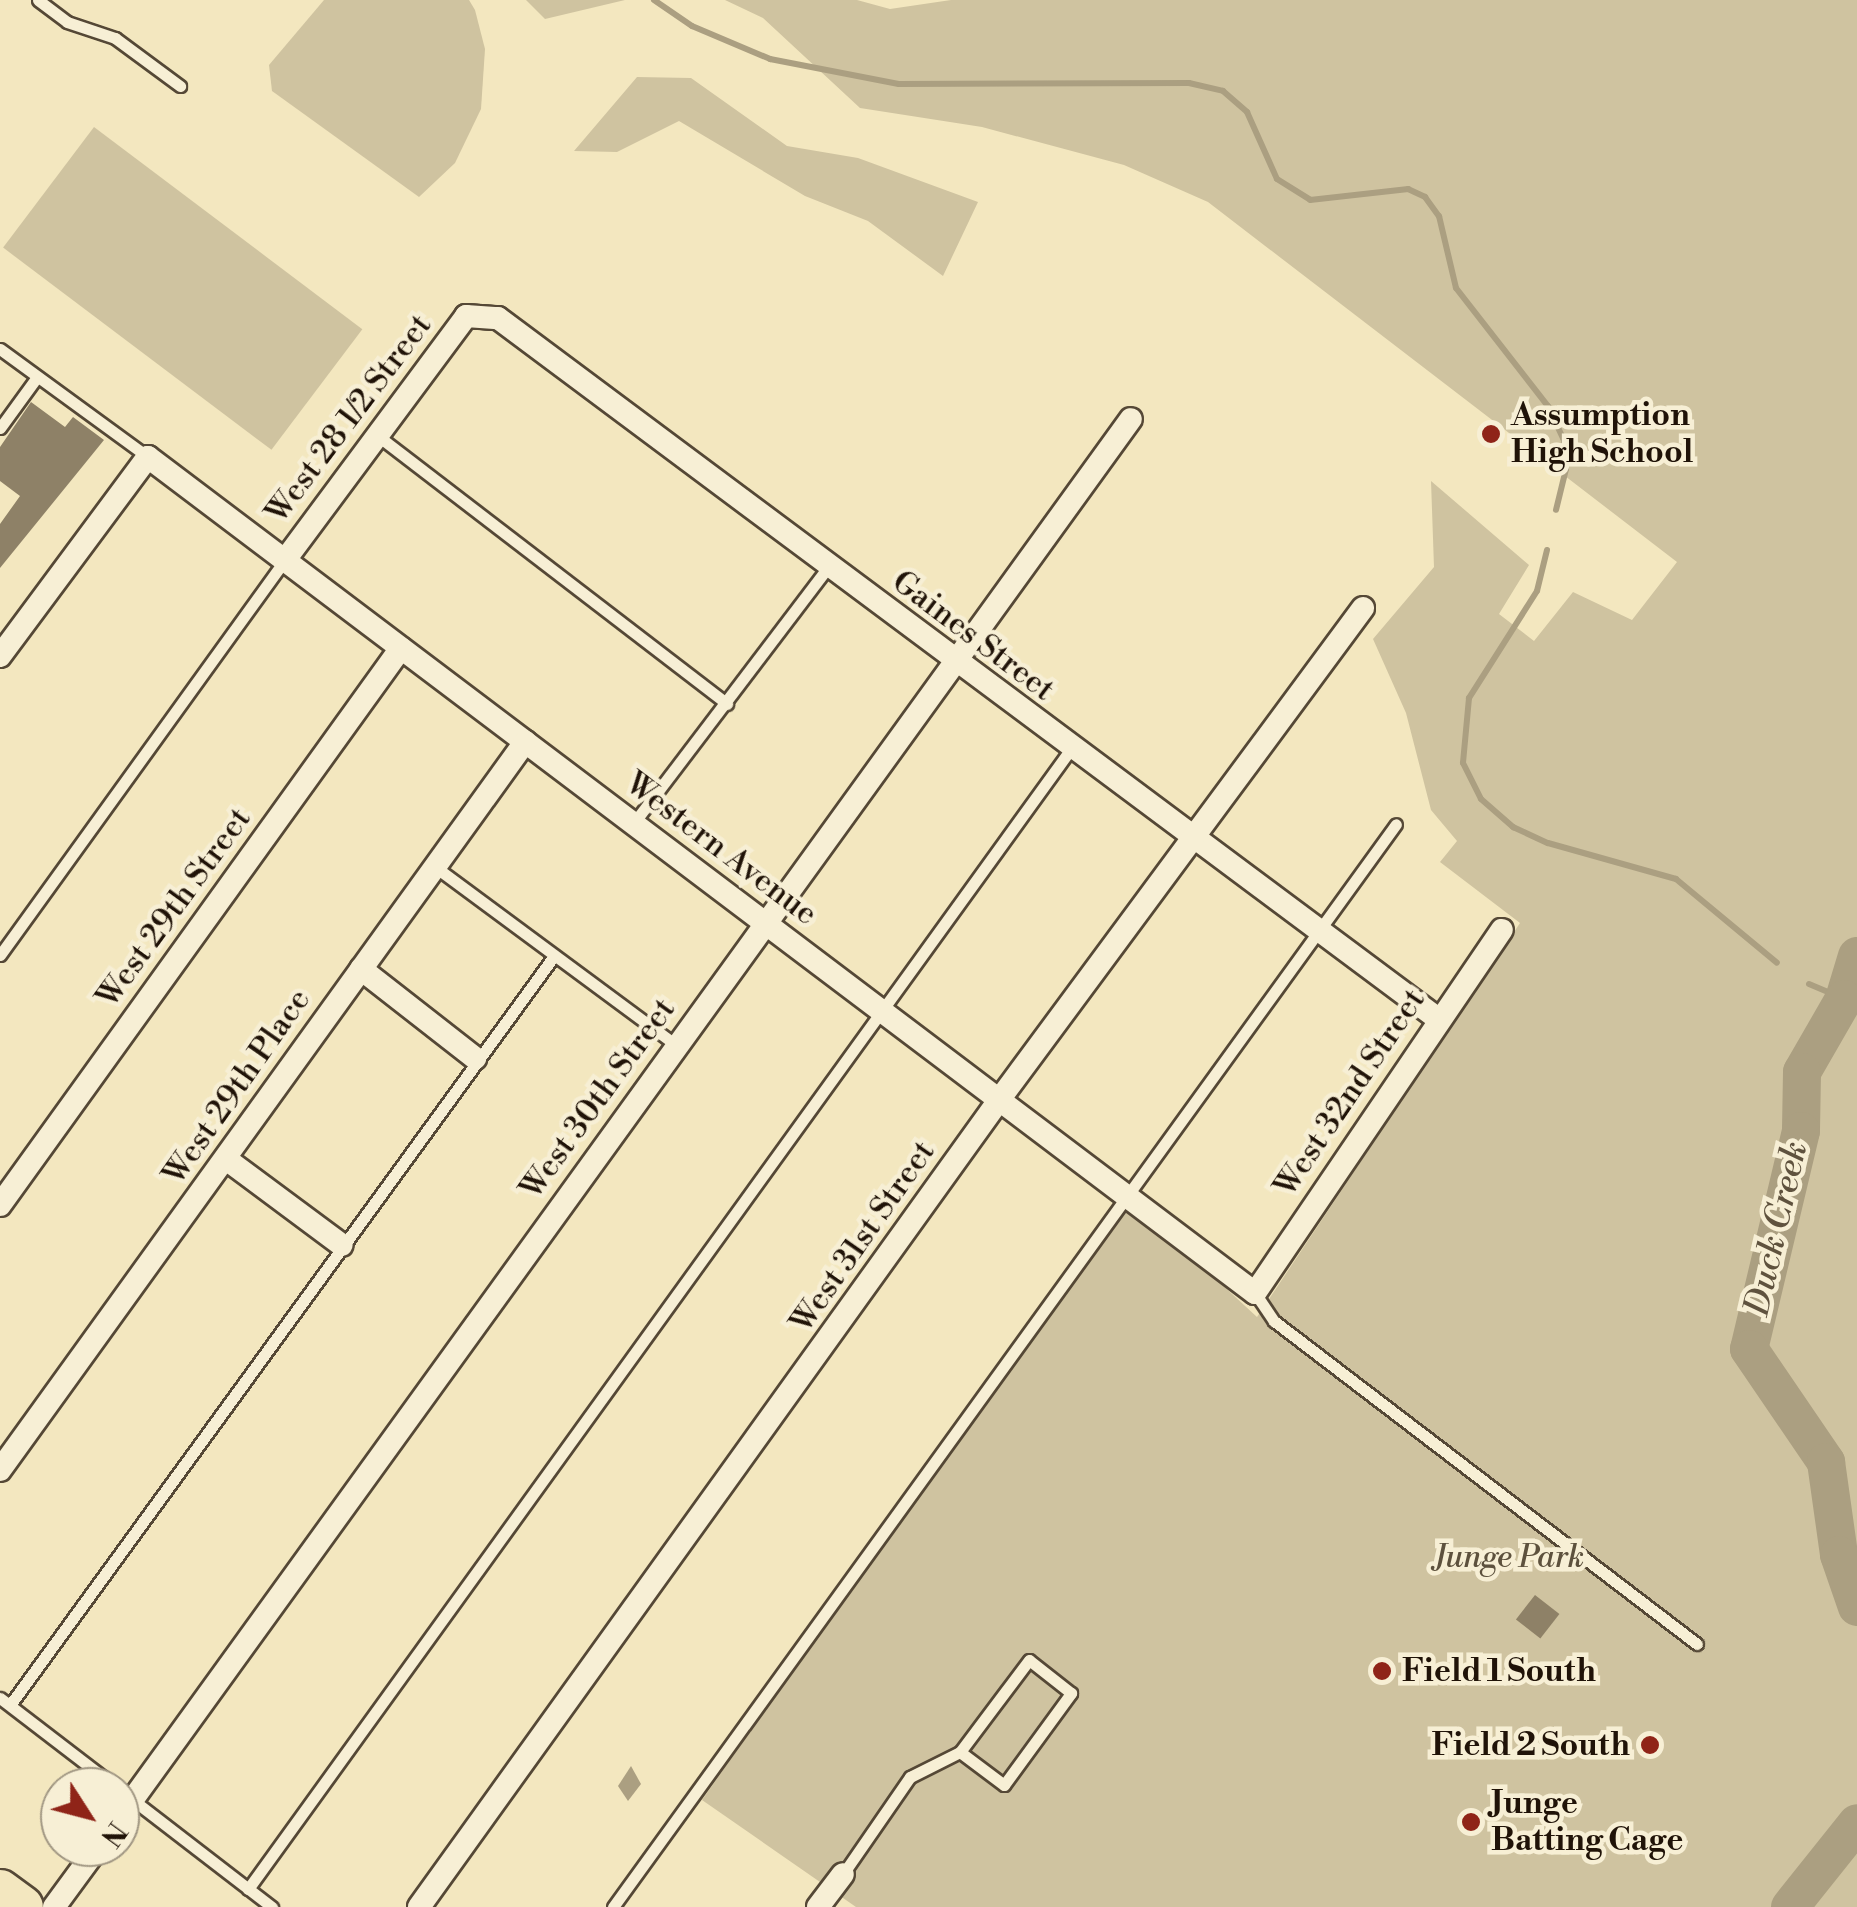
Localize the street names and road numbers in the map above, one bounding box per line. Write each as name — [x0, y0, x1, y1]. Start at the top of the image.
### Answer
street label: West 28 1/2 Street — [258, 307, 440, 531]
street label: Gaines Street — [884, 563, 1062, 709]
street label: Western Avenue — [618, 764, 824, 934]
street label: West 29th Street — [89, 801, 259, 1015]
street label: West 29th Place — [155, 982, 319, 1192]
street label: West 32nd Street — [1266, 982, 1434, 1204]
street label: West 30th Street — [512, 991, 684, 1207]
street label: West 31st Street — [783, 1134, 943, 1340]

